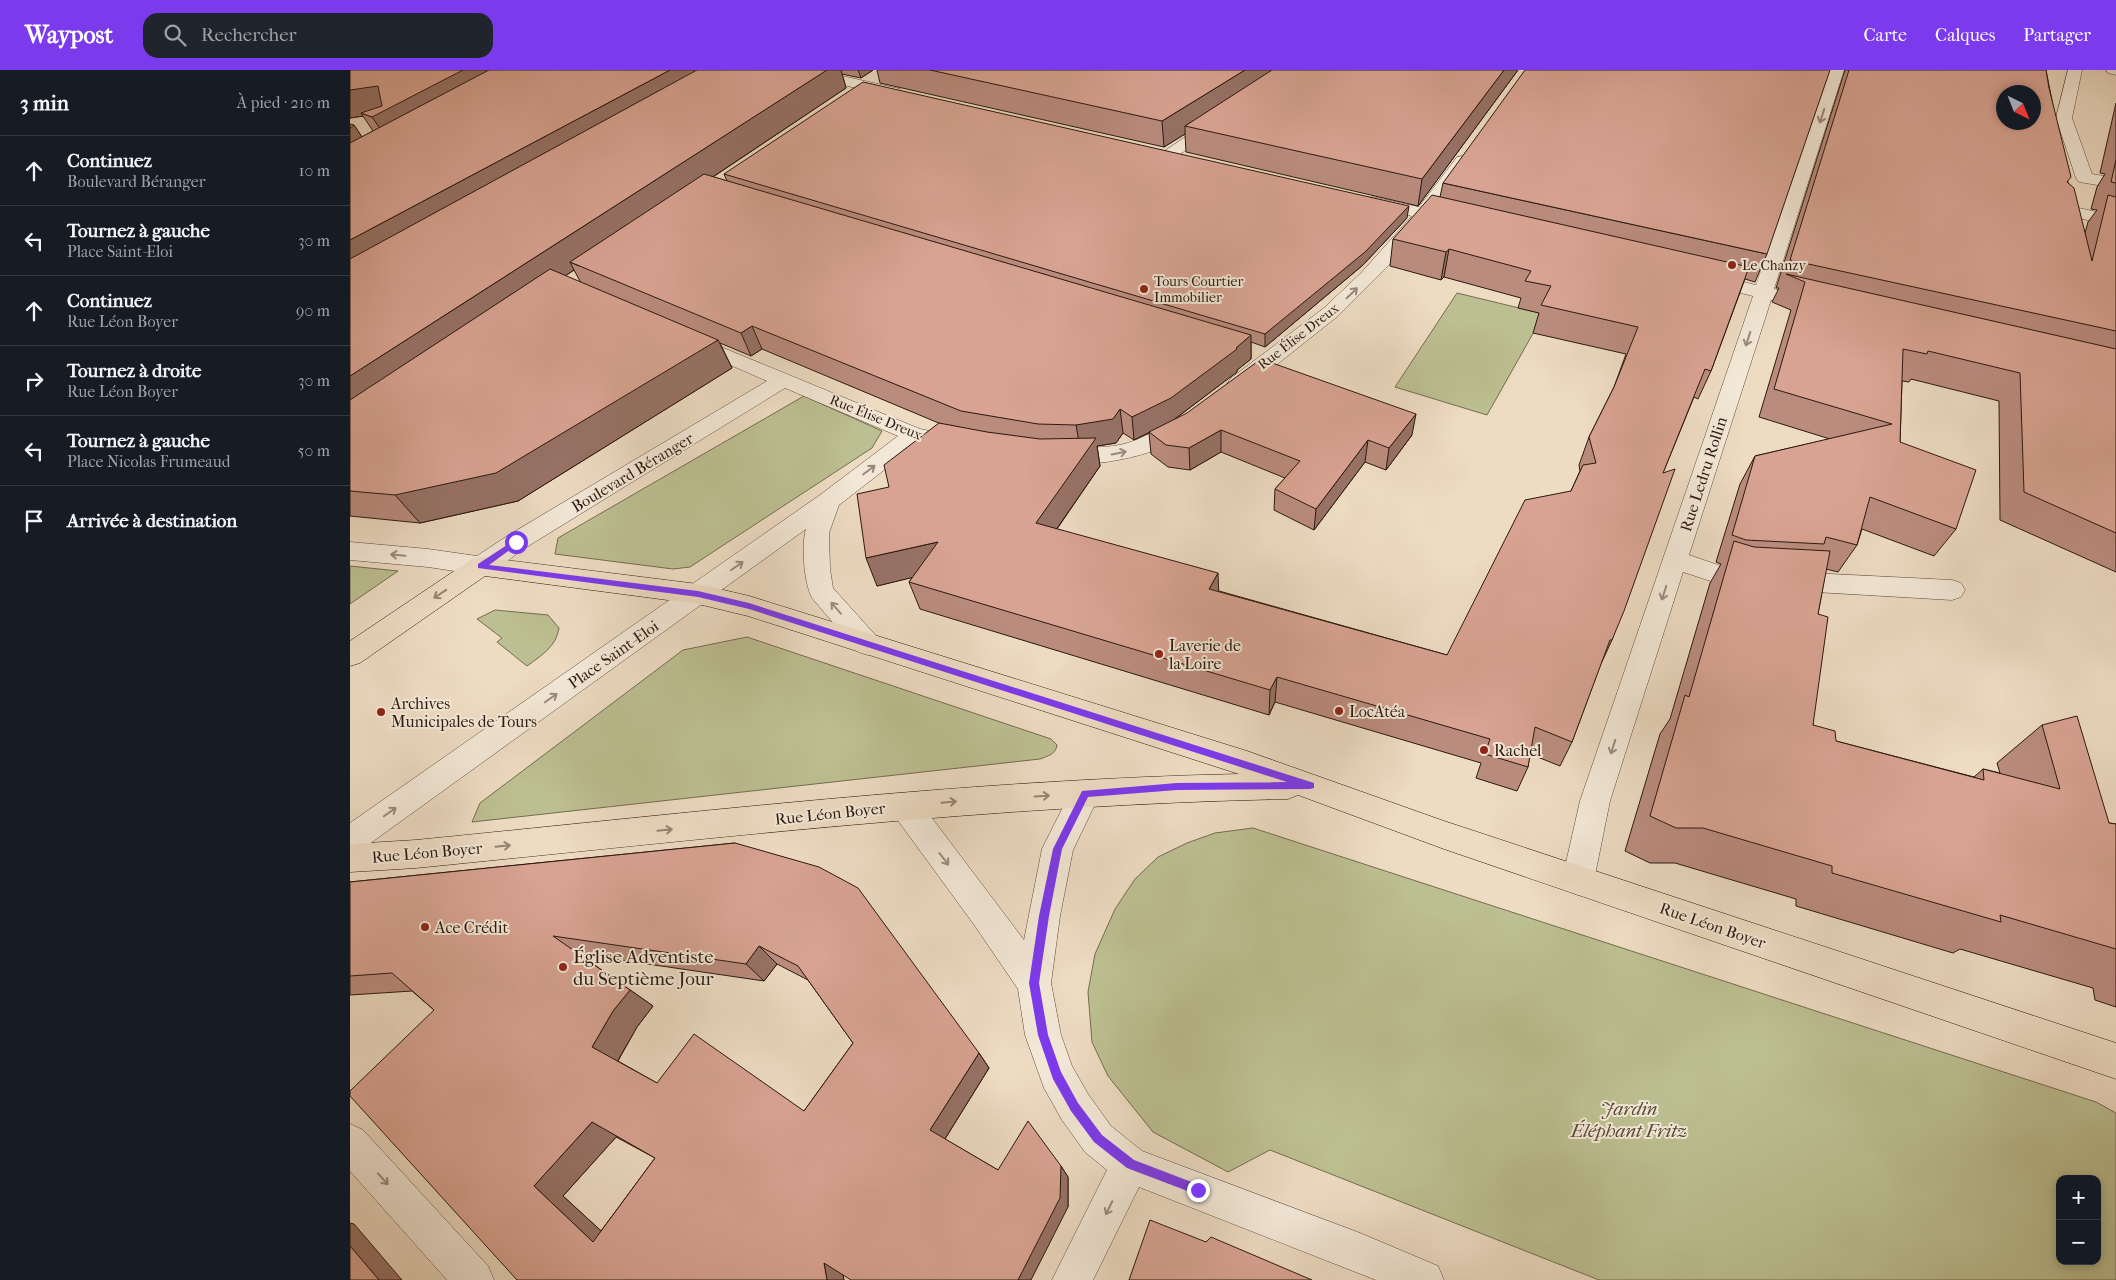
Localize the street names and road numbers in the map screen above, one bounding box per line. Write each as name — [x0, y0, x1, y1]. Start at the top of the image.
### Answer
street label: Rue Élise Dreux — [1254, 298, 1343, 373]
street label: Rue Élise Dreux — [827, 390, 925, 444]
street label: Rue Ledru Rollin — [1676, 414, 1731, 534]
street label: Boulevard Béranger — [568, 429, 697, 516]
street label: Place Saint-Eloi — [564, 616, 662, 693]
street label: Rue Léon Boyer — [774, 798, 886, 829]
street label: Rue Léon Boyer — [371, 838, 483, 867]
street label: Rue Léon Boyer — [1657, 898, 1769, 953]

